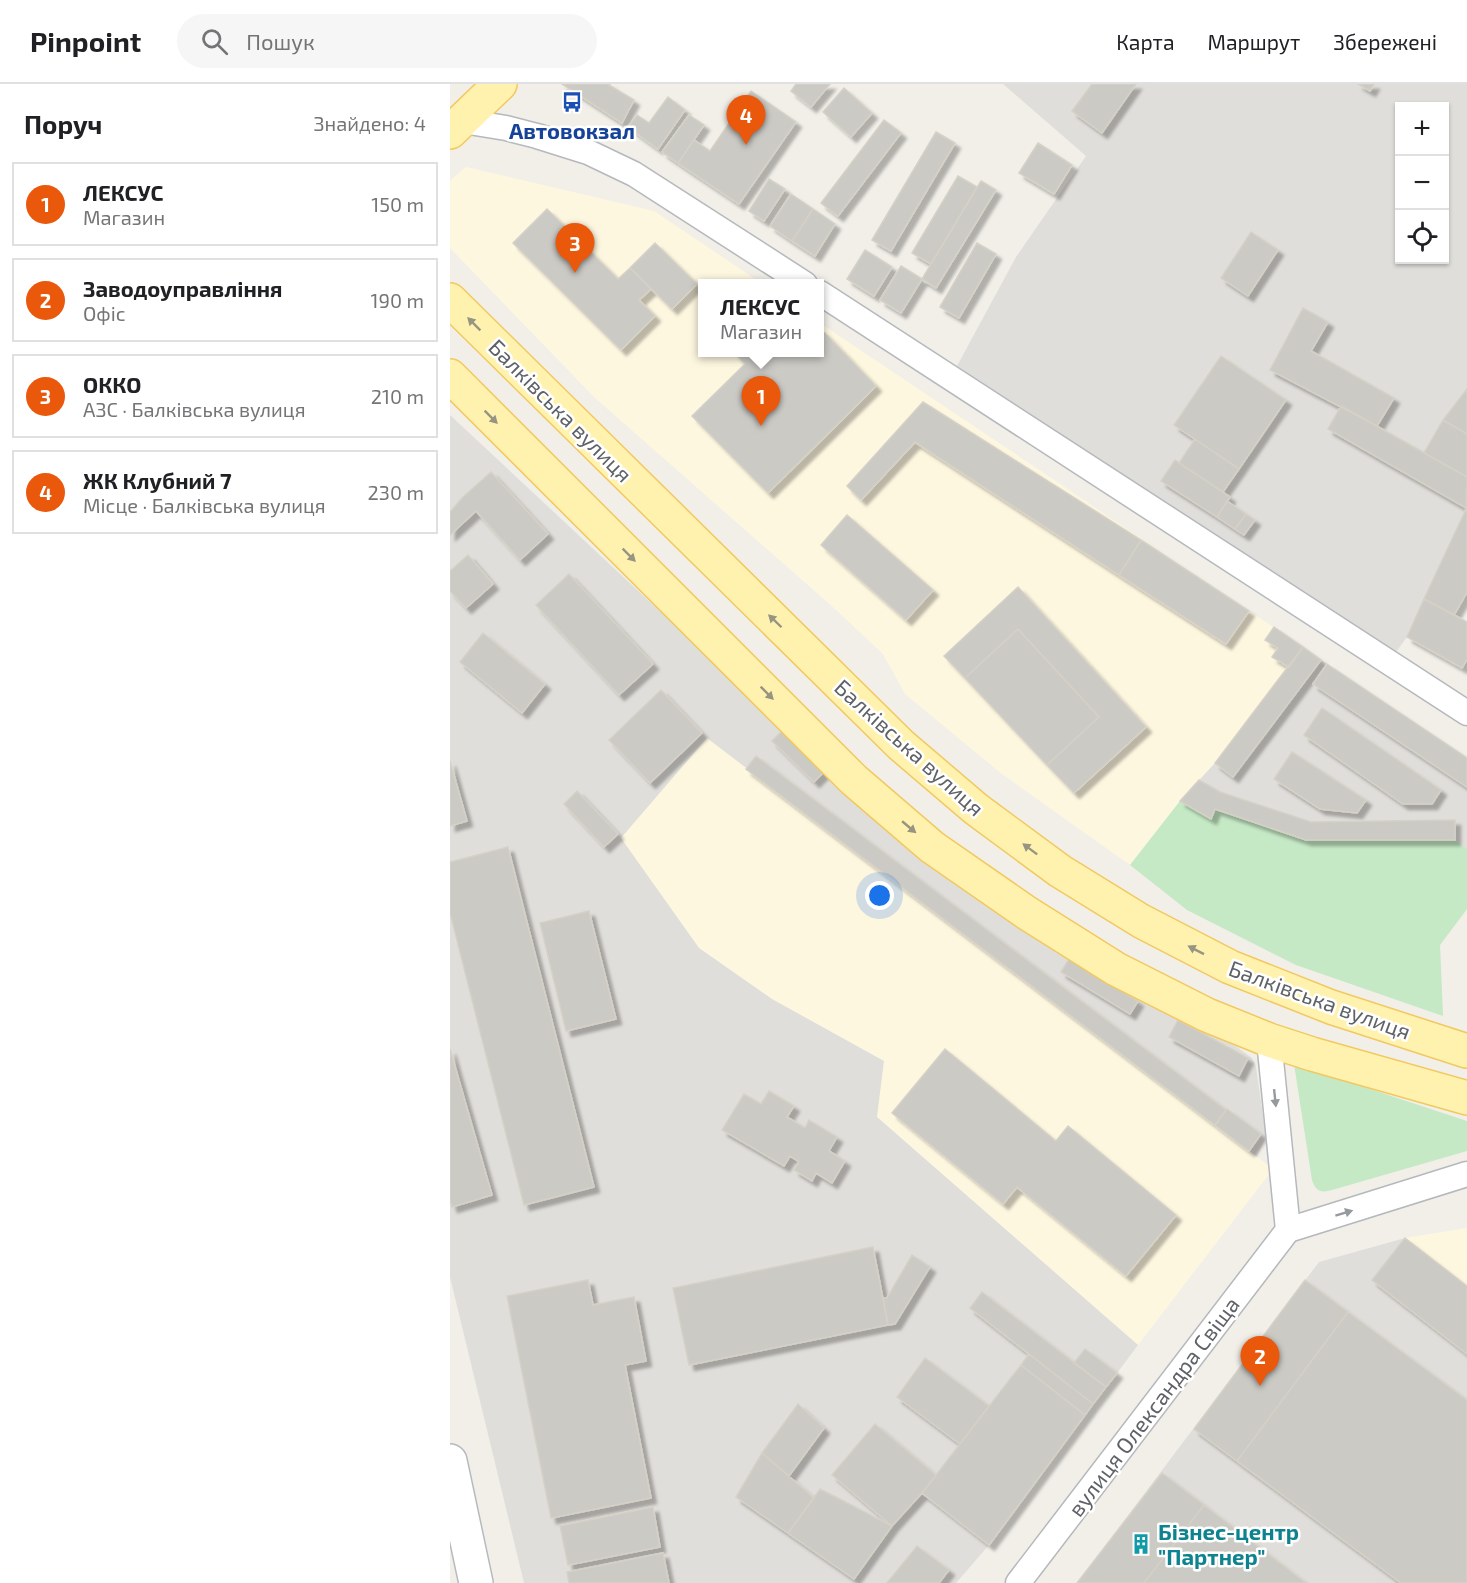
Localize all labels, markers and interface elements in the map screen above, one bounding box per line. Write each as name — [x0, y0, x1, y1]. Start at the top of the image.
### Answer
search box — [177, 14, 597, 68]
text: Pinpoint — [30, 24, 141, 58]
icon: search — [198, 25, 231, 58]
text: Пошук — [246, 28, 315, 54]
text: Карта — [1116, 29, 1175, 54]
text: Маршрут — [1208, 29, 1300, 54]
text: Збережені — [1333, 29, 1437, 54]
bus stop icon: Автовокзал — [560, 90, 584, 114]
pin: 4 — [726, 95, 766, 145]
map controls — [1395, 102, 1449, 264]
button: + — [1395, 102, 1449, 156]
text: Поруч — [24, 108, 102, 139]
text: Знайдено: 4 — [314, 111, 426, 135]
place label: Автовокзал — [509, 117, 635, 143]
button: − — [1395, 156, 1449, 210]
text: ЛЕКСУС — [83, 179, 163, 205]
text: 1 — [41, 192, 50, 216]
text: 150 m — [371, 192, 424, 216]
text: Магазин — [83, 205, 165, 229]
button: locate — [1395, 210, 1449, 264]
pin: 3 — [556, 224, 594, 273]
text: Заводоуправління — [83, 275, 282, 301]
popup — [698, 279, 824, 357]
text: 2 — [40, 288, 51, 312]
text: 190 m — [371, 288, 424, 312]
text: ЛЕКСУС — [720, 293, 800, 319]
text: Офіс — [83, 301, 126, 325]
one-way arrow — [467, 317, 481, 332]
text: Магазин — [720, 319, 802, 343]
street label: Балківська вулиця — [483, 333, 638, 488]
text: ОККО — [83, 371, 141, 397]
pin: 1 — [742, 376, 780, 426]
text: 3 — [40, 384, 51, 408]
text: 210 m — [371, 384, 424, 408]
text: АЗС · Балківська вулиця — [83, 397, 306, 421]
one-way arrow — [484, 410, 499, 424]
text: ЖК Клубний 7 — [83, 467, 232, 493]
text: 4 — [39, 480, 52, 504]
text: 230 m — [368, 480, 424, 504]
text: Місце · Балківська вулиця — [83, 493, 326, 517]
one-way arrow — [622, 548, 637, 562]
one-way arrow — [768, 614, 783, 628]
street label: Балківська вулиця — [829, 673, 990, 821]
one-way arrow — [760, 685, 774, 700]
one-way arrow — [901, 820, 916, 833]
one-way arrow — [1022, 843, 1037, 855]
your location — [865, 881, 894, 910]
one-way arrow — [1188, 945, 1205, 954]
street label: Балківська вулиця — [1225, 954, 1414, 1045]
one-way arrow — [1270, 1088, 1279, 1107]
one-way arrow — [1335, 1207, 1353, 1217]
street label: вулиця Олександра Свіща — [1062, 1291, 1245, 1521]
pin: 2 — [1240, 1336, 1280, 1386]
place label: Бізнес-центр "Партнер" — [1158, 1518, 1299, 1569]
building icon: Бізнес-центр "Партнер" — [1129, 1532, 1153, 1556]

